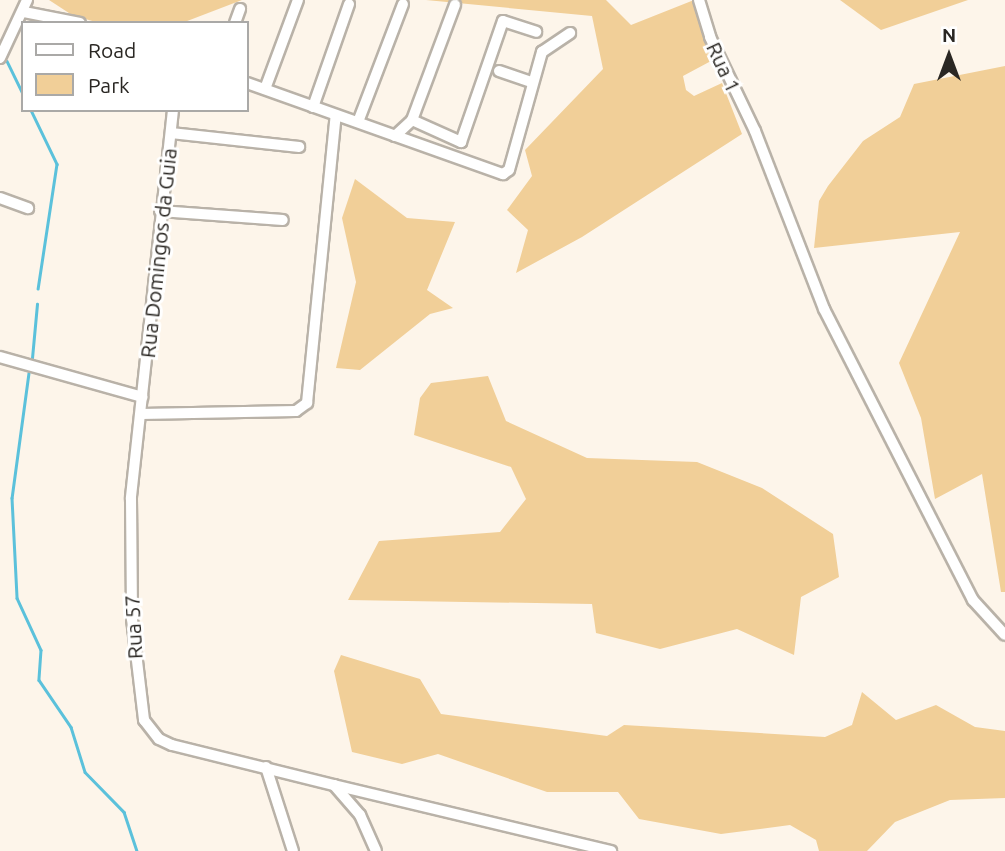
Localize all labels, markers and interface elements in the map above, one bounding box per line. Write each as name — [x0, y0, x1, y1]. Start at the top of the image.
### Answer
legend — [21, 21, 248, 112]
north arrow — [914, 21, 984, 91]
text: N — [942, 24, 956, 46]
text: Road — [88, 38, 136, 62]
street label: Rua 1 — [701, 38, 747, 96]
text: Park — [88, 73, 130, 97]
street label: Rua Domingos da Guia — [134, 147, 182, 359]
street label: Rua 57 — [119, 594, 147, 660]

